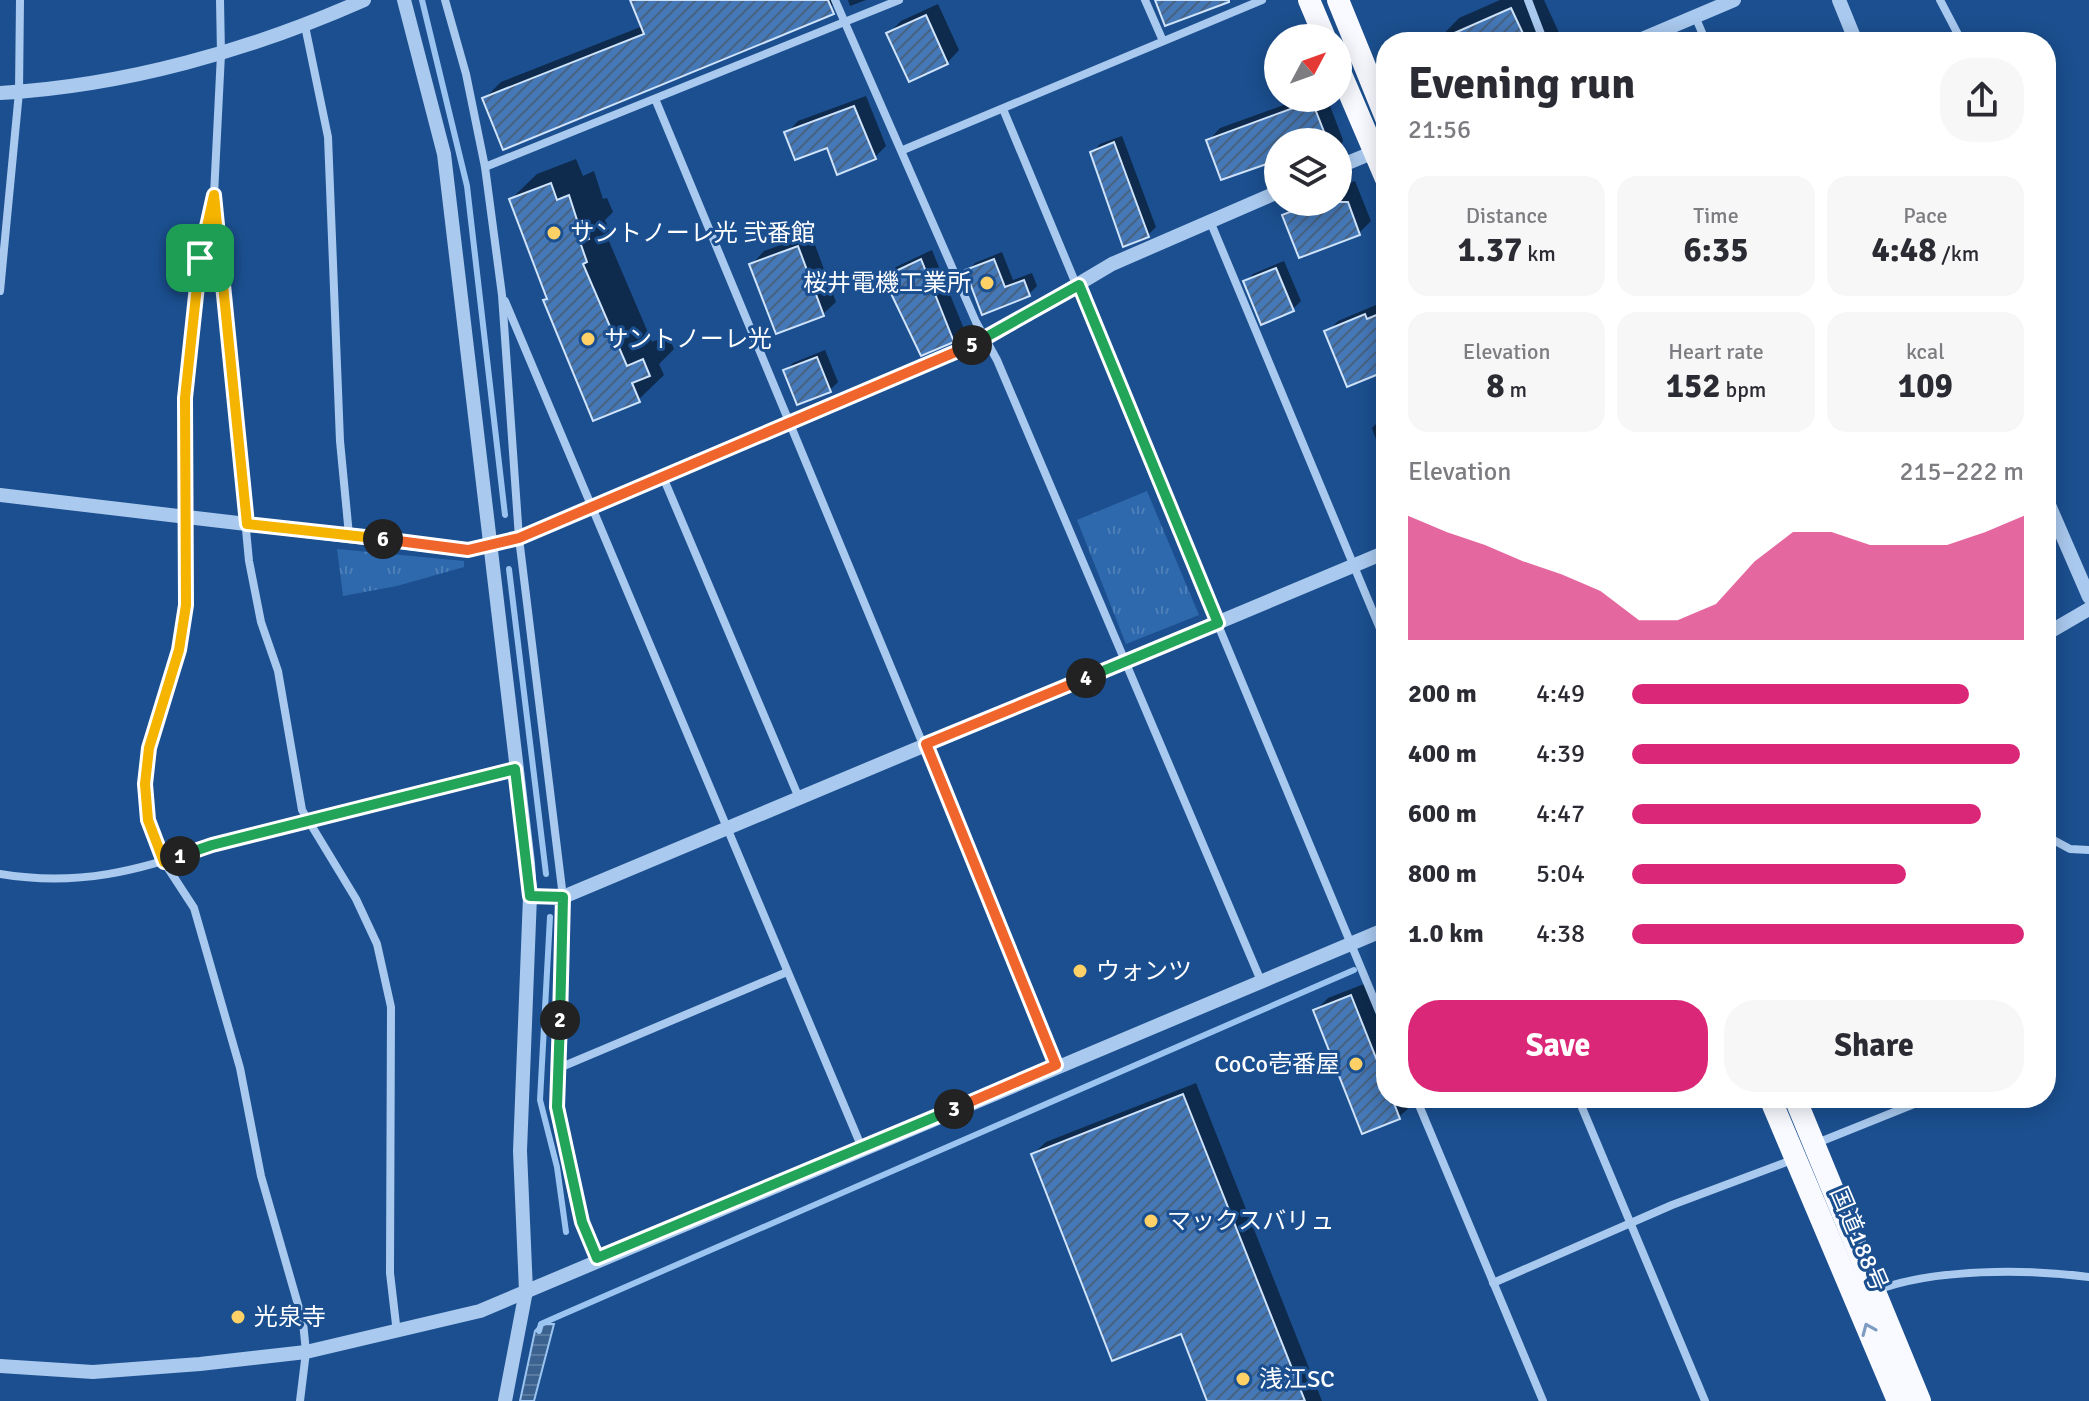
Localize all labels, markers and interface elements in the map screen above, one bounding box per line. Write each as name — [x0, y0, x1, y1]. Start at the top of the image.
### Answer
north arrow — [1264, 24, 1352, 112]
map controls — [1264, 24, 1352, 216]
text: Evening run — [1408, 57, 1635, 111]
button: share — [1940, 58, 2024, 142]
text: 21:56 — [1408, 114, 1471, 146]
button: layers — [1264, 128, 1352, 216]
text: Distance — [1466, 202, 1548, 229]
text: Time — [1693, 202, 1739, 229]
text: Pace — [1903, 202, 1947, 229]
place label: サントノーレ光 弐番館 — [570, 218, 815, 248]
pin — [166, 224, 234, 292]
marker: サントノーレ光 弐番館 — [545, 224, 563, 242]
text: 1.37 — [1458, 229, 1522, 271]
text: 6:35 — [1683, 229, 1749, 271]
text: 4:48 — [1871, 229, 1937, 271]
icon: arrive — [178, 236, 222, 280]
text: km — [1522, 240, 1556, 267]
text: /km — [1937, 240, 1979, 267]
place label: 桜井電機工業所 — [803, 268, 971, 298]
marker: 桜井電機工業所 — [978, 274, 996, 292]
place label: サントノーレ光 — [604, 324, 772, 354]
pin: 5 — [952, 325, 992, 365]
marker: サントノーレ光 — [579, 330, 597, 348]
text: 5 — [966, 331, 978, 358]
text: Elevation — [1463, 338, 1550, 365]
text: Heart rate — [1668, 338, 1764, 365]
text: kcal — [1906, 338, 1945, 365]
text: 8 — [1486, 365, 1505, 407]
text: 152 — [1666, 365, 1721, 407]
text: 109 — [1898, 365, 1953, 407]
text: m — [1505, 376, 1527, 403]
text: bpm — [1721, 376, 1766, 403]
text: Elevation — [1408, 456, 1512, 488]
text: 215–222 m — [1900, 456, 2024, 488]
pin: 6 — [363, 519, 403, 559]
text: 6 — [377, 525, 389, 552]
pin: 4 — [1066, 658, 1106, 698]
text: 4 — [1080, 664, 1092, 691]
text: 200 m — [1408, 678, 1477, 710]
text: 4:49 — [1536, 678, 1585, 710]
text: 400 m — [1408, 738, 1477, 770]
text: 4:39 — [1536, 738, 1585, 770]
text: 600 m — [1408, 798, 1477, 830]
text: 4:47 — [1536, 798, 1585, 830]
pin: 1 — [160, 836, 200, 876]
text: 1 — [174, 842, 186, 869]
text: 800 m — [1408, 858, 1477, 890]
text: 5:04 — [1536, 858, 1585, 890]
text: 1.0 km — [1408, 918, 1484, 950]
text: 4:38 — [1536, 918, 1585, 950]
place label: ウォンツ — [1096, 956, 1192, 986]
marker: ウォンツ — [1071, 962, 1089, 980]
pin: 2 — [540, 1000, 580, 1040]
button: Save — [1408, 1000, 1708, 1092]
button: Share — [1724, 1000, 2024, 1092]
text: 2 — [554, 1006, 566, 1033]
place label: CoCo壱番屋 — [1214, 1049, 1340, 1079]
marker: CoCo壱番屋 — [1347, 1055, 1365, 1073]
pin: 3 — [934, 1089, 974, 1129]
text: 3 — [948, 1095, 960, 1122]
street label: 国道188号 — [1824, 1182, 1894, 1296]
place label: マックスバリュ — [1167, 1206, 1334, 1236]
marker: マックスバリュ — [1142, 1212, 1160, 1230]
place label: 光泉寺 — [254, 1302, 326, 1332]
marker: 光泉寺 — [229, 1308, 247, 1326]
one-way arrow — [1862, 1323, 1878, 1337]
place label: 浅江SC — [1259, 1364, 1335, 1394]
marker: 浅江SC — [1234, 1370, 1252, 1388]

